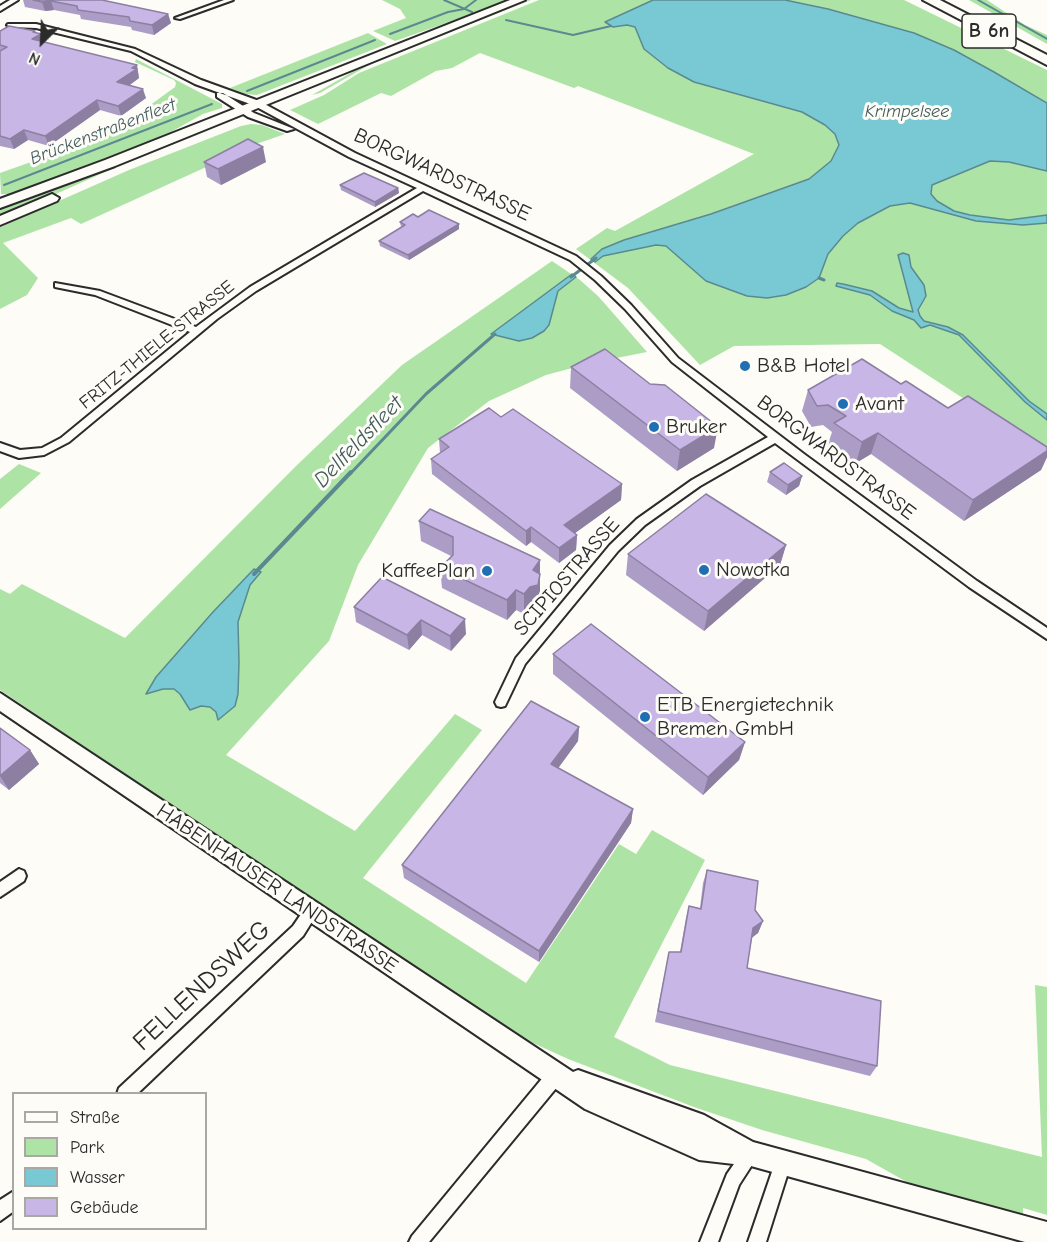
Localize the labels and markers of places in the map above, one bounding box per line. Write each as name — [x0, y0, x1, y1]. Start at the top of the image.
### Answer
place label: B&B Hotel — [757, 353, 850, 379]
marker: B&B Hotel — [738, 359, 752, 373]
place label: Avant — [855, 391, 904, 417]
marker: Avant — [836, 397, 850, 411]
place label: Bruker — [666, 414, 727, 440]
marker: Bruker — [647, 420, 661, 434]
place label: Nowotka — [716, 557, 790, 583]
place label: KaffeePlan — [381, 558, 475, 584]
marker: Nowotka — [697, 563, 711, 577]
marker: KaffeePlan — [480, 564, 494, 578]
place label: ETB Energietechnik Bremen GmbH — [657, 692, 833, 742]
marker: ETB Energietechnik Bremen GmbH — [638, 710, 652, 724]

